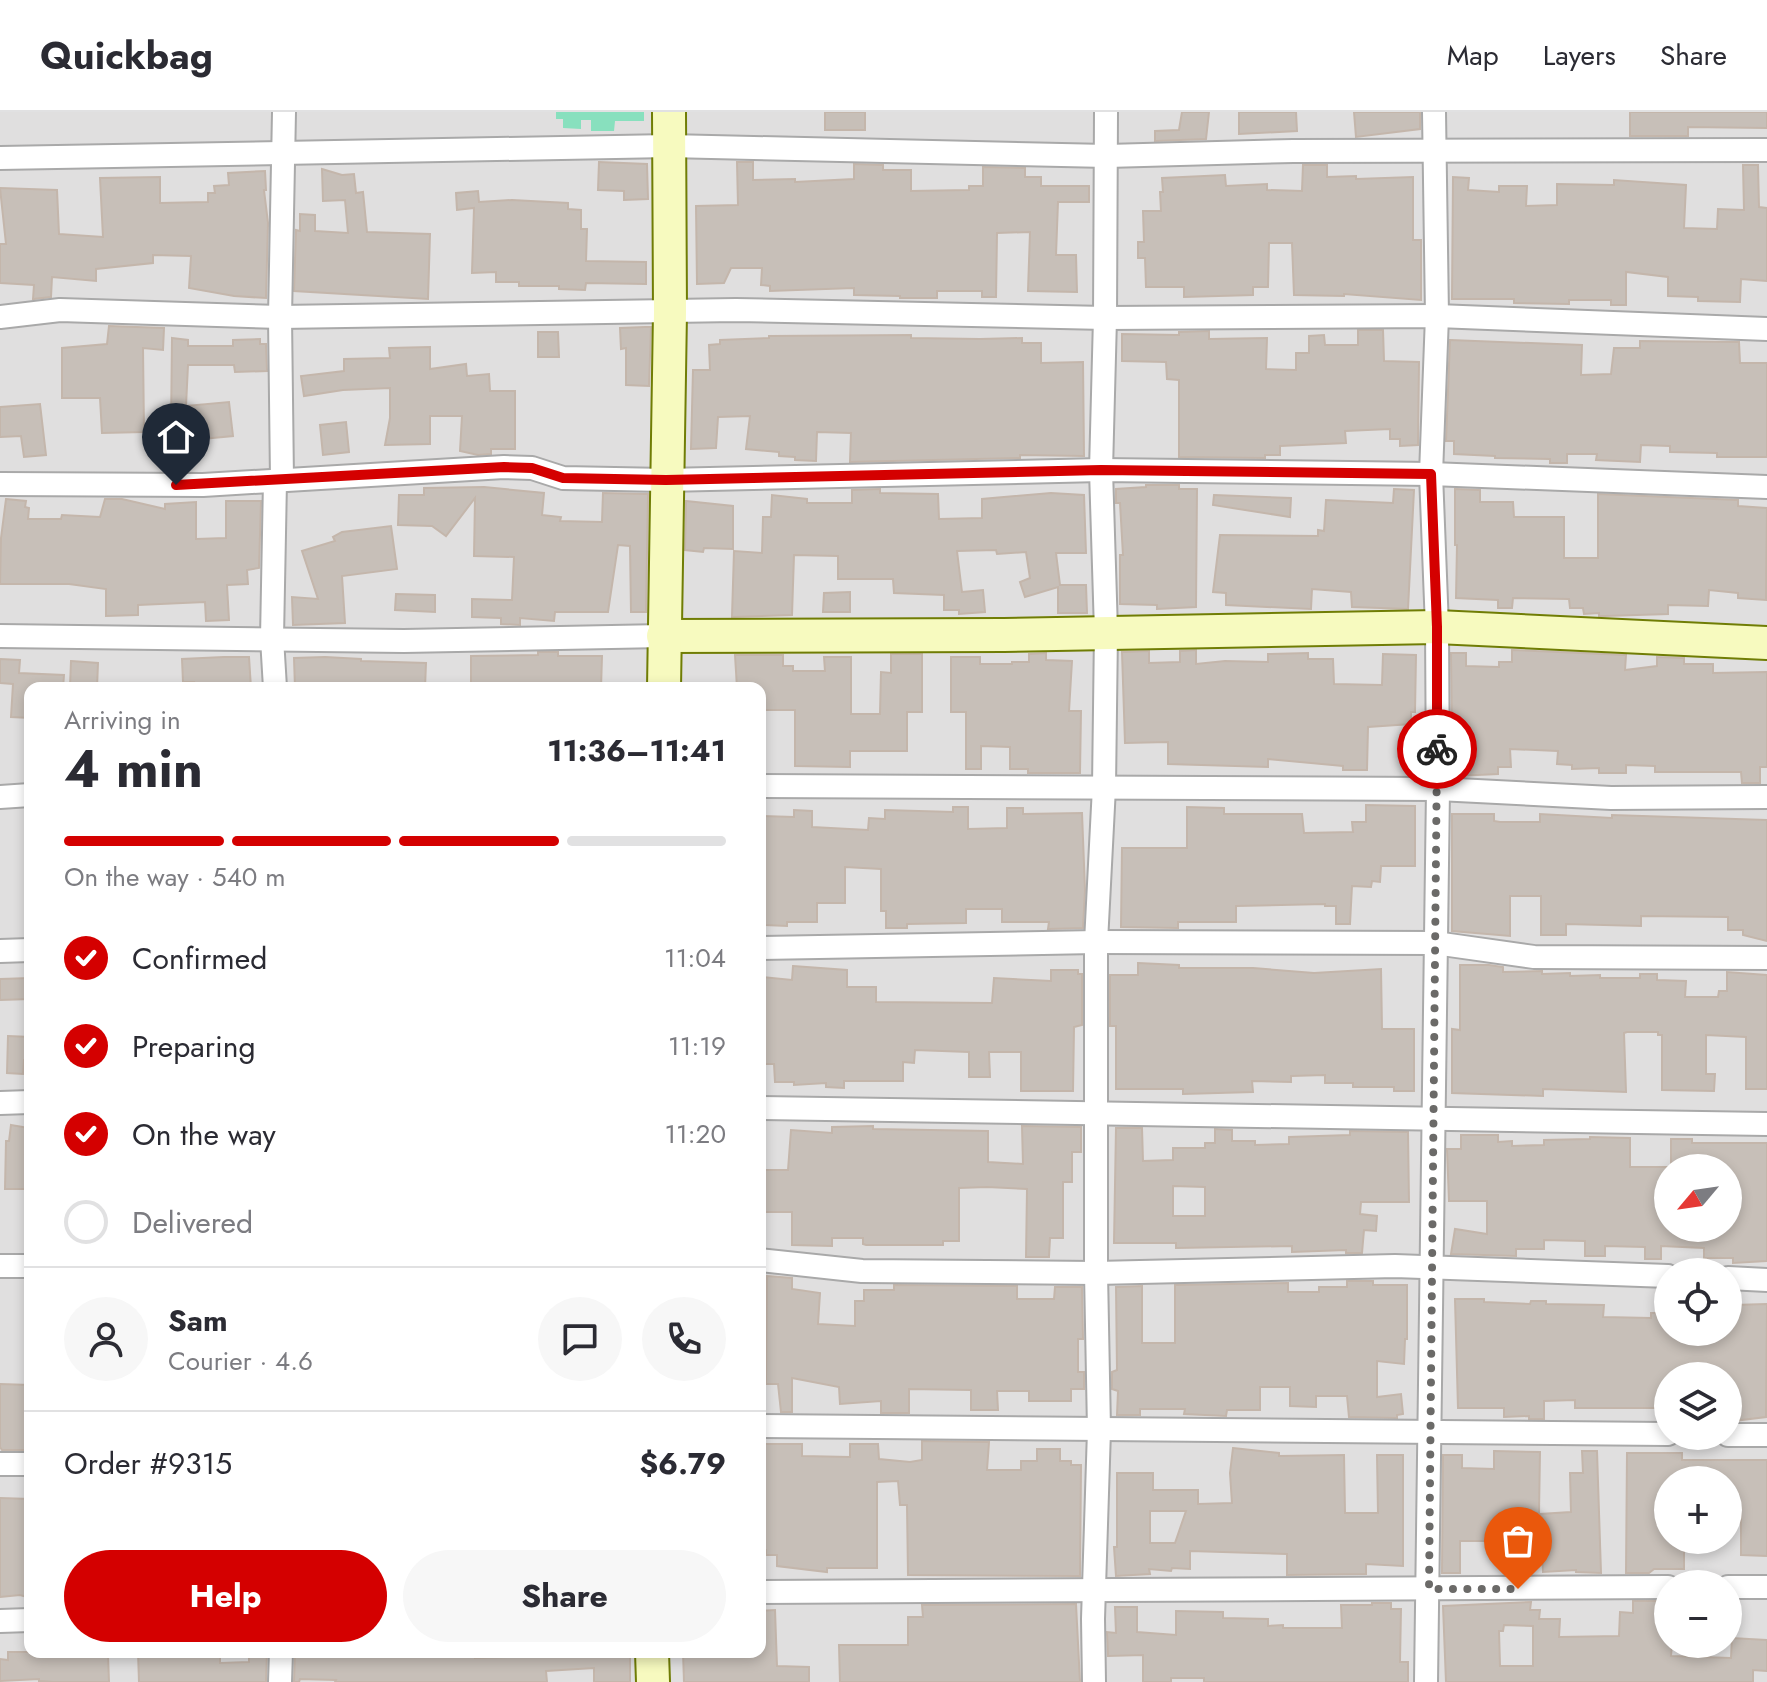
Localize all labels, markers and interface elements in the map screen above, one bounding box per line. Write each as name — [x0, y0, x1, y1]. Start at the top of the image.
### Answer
text: Quickbag — [40, 28, 213, 83]
text: Map — [1447, 35, 1499, 76]
text: Layers — [1543, 35, 1616, 76]
text: Share — [1660, 35, 1727, 76]
pin — [142, 403, 210, 485]
icon: home — [154, 415, 198, 459]
text: Arriving in — [64, 701, 181, 739]
courier — [1397, 709, 1477, 789]
icon: bike — [1415, 727, 1459, 771]
text: 11:36–11:41 — [547, 729, 726, 772]
text: 4 min — [64, 731, 203, 807]
text: On the way · 540 m — [64, 858, 285, 896]
icon: check — [64, 936, 108, 980]
text: Confirmed — [132, 937, 267, 980]
text: 11:04 — [664, 939, 726, 977]
icon: check — [64, 1024, 108, 1068]
text: Preparing — [132, 1025, 256, 1068]
text: 11:19 — [668, 1027, 726, 1065]
icon: check — [64, 1112, 108, 1156]
text: On the way — [132, 1113, 276, 1156]
text: 11:20 — [664, 1115, 726, 1153]
north arrow — [1654, 1154, 1742, 1242]
map controls — [1654, 1154, 1742, 1658]
text: Delivered — [132, 1201, 253, 1244]
button: locate — [1654, 1258, 1742, 1346]
button: person — [64, 1297, 148, 1381]
button: chat — [538, 1297, 622, 1381]
button: phone — [642, 1297, 726, 1381]
text: Sam — [168, 1299, 228, 1342]
text: Courier · 4.6 — [168, 1342, 313, 1380]
button: layers — [1654, 1362, 1742, 1450]
text: Order #9315 — [64, 1442, 232, 1485]
text: $6.79 — [639, 1442, 726, 1485]
button: + — [1654, 1466, 1742, 1554]
pin — [1484, 1507, 1552, 1589]
icon: bag — [1496, 1519, 1540, 1563]
button: Help — [64, 1550, 387, 1642]
button: Share — [403, 1550, 726, 1642]
button: − — [1654, 1570, 1742, 1658]

